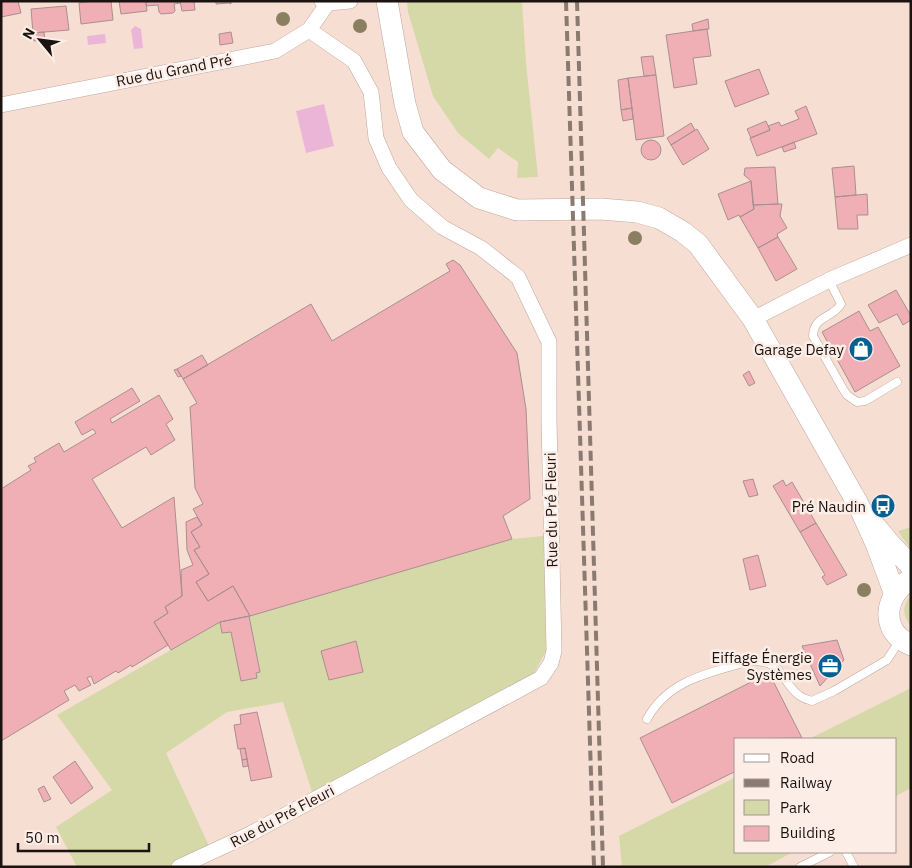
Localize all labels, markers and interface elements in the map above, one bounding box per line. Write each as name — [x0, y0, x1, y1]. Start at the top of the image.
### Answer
north arrow — [15, 15, 65, 65]
text: N — [18, 25, 39, 42]
street label: Rue du Grand Pré — [114, 49, 234, 91]
shop icon: Garage Defay — [848, 336, 874, 362]
place label: Garage Defay — [754, 340, 845, 359]
street label: Rue du Pré Fleuri — [540, 452, 562, 568]
bus stop icon: Pré Naudin — [870, 493, 896, 519]
place label: Pré Naudin — [792, 497, 866, 516]
place label: Eiffage Énergie Systèmes — [712, 648, 812, 684]
office icon: Eiffage Énergie Systèmes — [817, 653, 843, 679]
legend — [734, 738, 897, 853]
text: Road — [780, 748, 815, 767]
text: Railway — [780, 773, 833, 792]
street label: Rue du Pré Fleuri — [227, 781, 337, 851]
text: Park — [780, 798, 810, 817]
scale bar — [18, 820, 149, 852]
text: Building — [780, 823, 835, 842]
text: 50 m — [25, 828, 60, 847]

